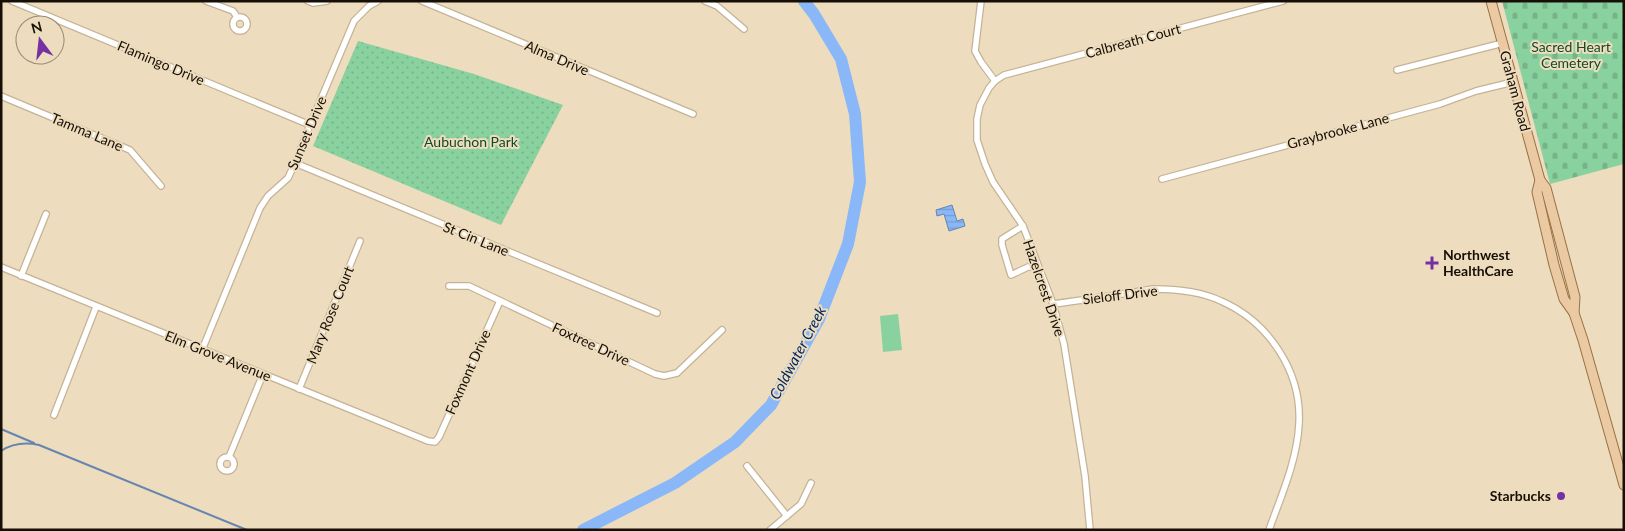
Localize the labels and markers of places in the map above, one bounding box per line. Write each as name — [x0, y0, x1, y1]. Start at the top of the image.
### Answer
place label: Northwest HealthCare — [1443, 246, 1514, 279]
marker: Northwest HealthCare — [1425, 256, 1439, 270]
place label: Starbucks — [1490, 487, 1551, 504]
marker: Starbucks — [1555, 490, 1567, 502]

